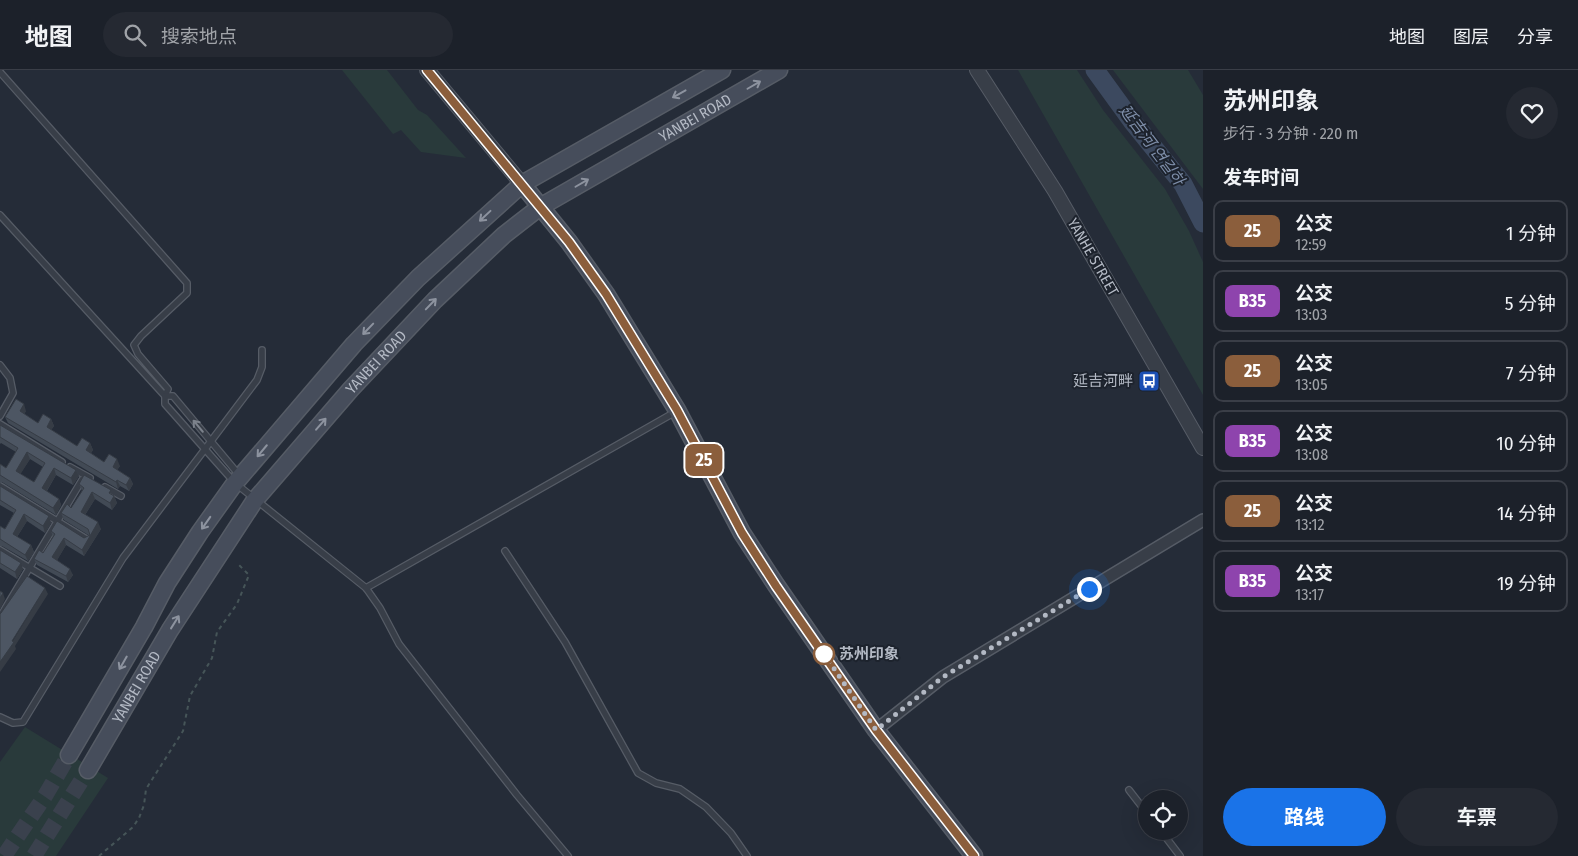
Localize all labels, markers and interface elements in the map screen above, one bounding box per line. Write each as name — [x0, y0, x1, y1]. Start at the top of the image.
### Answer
search box — [103, 12, 453, 57]
icon: search — [121, 21, 149, 49]
text: 地图 — [25, 23, 73, 51]
text: 搜索地点 — [161, 25, 237, 48]
text: 地图 — [1389, 26, 1425, 48]
text: 图层 — [1453, 26, 1489, 48]
text: 分享 — [1517, 26, 1553, 48]
one-way arrow — [746, 79, 760, 89]
text: 苏州印象 — [1223, 87, 1319, 115]
button: heart — [1506, 87, 1558, 139]
one-way arrow — [672, 89, 687, 99]
street label: YANBEI ROAD — [656, 90, 735, 146]
water label: 延吉河 연길하 — [1116, 101, 1190, 191]
text: 步行 · 3 分钟 · 220 m — [1223, 124, 1358, 143]
text: 发车时间 — [1223, 166, 1299, 189]
one-way arrow — [575, 177, 589, 187]
one-way arrow — [479, 210, 491, 222]
text: 公交 — [1295, 212, 1333, 235]
street label: YANHE STREET — [1064, 215, 1122, 299]
text: 25 — [1244, 220, 1261, 242]
text: 1 分钟 — [1506, 222, 1556, 245]
text: 12:59 — [1295, 235, 1327, 254]
text: 公交 — [1295, 282, 1333, 305]
text: B35 — [1239, 290, 1266, 312]
text: 5 分钟 — [1505, 292, 1556, 315]
one-way arrow — [425, 298, 437, 311]
text: 13:03 — [1295, 305, 1327, 324]
one-way arrow — [362, 322, 374, 335]
street label: YANBEI ROAD — [342, 327, 410, 398]
text: 公交 — [1295, 352, 1333, 375]
text: 25 — [1244, 360, 1261, 382]
text: 7 分钟 — [1506, 362, 1556, 385]
bus stop icon: 延吉河畔 — [1137, 369, 1161, 393]
place label: 延吉河畔 — [1073, 372, 1133, 390]
text: 13:05 — [1295, 375, 1328, 394]
one-way arrow — [315, 417, 326, 430]
one-way arrow — [193, 420, 204, 433]
text: 公交 — [1295, 422, 1333, 445]
text: B35 — [1239, 430, 1266, 452]
text: 10 分钟 — [1496, 432, 1556, 455]
line badge: 25 — [682, 444, 726, 476]
one-way arrow — [256, 445, 268, 458]
text: 13:08 — [1295, 445, 1328, 464]
text: 25 — [695, 449, 713, 471]
text: 公交 — [1295, 492, 1333, 515]
text: 25 — [1244, 500, 1261, 522]
text: 14 分钟 — [1497, 502, 1556, 525]
text: 13:12 — [1295, 515, 1325, 534]
one-way arrow — [201, 516, 211, 530]
text: 公交 — [1295, 562, 1333, 585]
text: B35 — [1239, 570, 1266, 592]
text: 19 分钟 — [1497, 572, 1556, 595]
your location — [1077, 577, 1102, 602]
text: 13:17 — [1295, 585, 1324, 604]
one-way arrow — [171, 616, 181, 630]
marker: 苏州印象 — [813, 643, 835, 665]
place label: 苏州印象 — [839, 645, 899, 663]
street label: YANBEI ROAD — [108, 648, 165, 726]
one-way arrow — [118, 655, 128, 669]
button: 路线 — [1223, 788, 1386, 846]
button: 车票 — [1396, 788, 1558, 846]
map controls — [1138, 790, 1188, 840]
button: locate — [1138, 790, 1188, 840]

